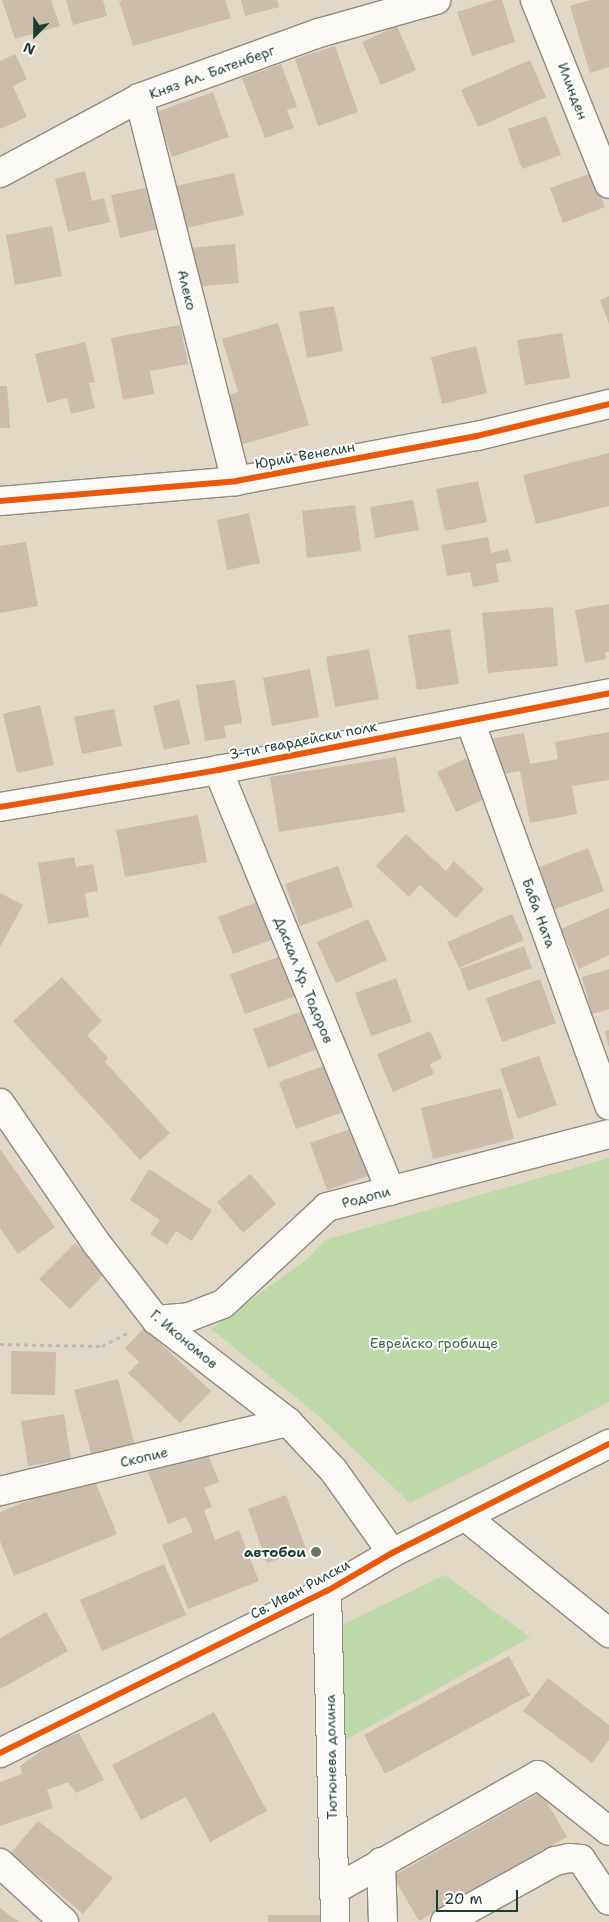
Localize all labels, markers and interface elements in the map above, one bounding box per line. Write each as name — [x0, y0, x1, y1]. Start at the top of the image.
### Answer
north arrow — [10, 10, 60, 60]
text: N — [21, 38, 38, 59]
street label: Княз Ал. Батенберг — [147, 41, 277, 103]
street label: Илинден — [554, 60, 592, 122]
street label: Алеко — [174, 268, 200, 312]
street label: Юрий Венелин — [254, 438, 356, 472]
street label: 3-ти гвардейски полк — [228, 717, 378, 763]
street label: Баба Ната — [519, 876, 559, 950]
street label: Даскал Хр. Тодоров — [271, 914, 337, 1046]
street label: Родопи — [340, 1182, 392, 1212]
street label: Г. Икономов — [147, 1306, 221, 1372]
park label: Еврейско гробище — [370, 1335, 498, 1351]
street label: Скопие — [118, 1443, 170, 1471]
place label: автобои — [244, 1544, 306, 1560]
marker: автобои — [310, 1546, 322, 1558]
street label: Св. Иван Рилски — [247, 1556, 353, 1622]
street label: Тютюнева долина — [322, 1694, 340, 1820]
scale bar — [439, 1880, 522, 1912]
text: 20 m — [444, 1889, 483, 1909]

